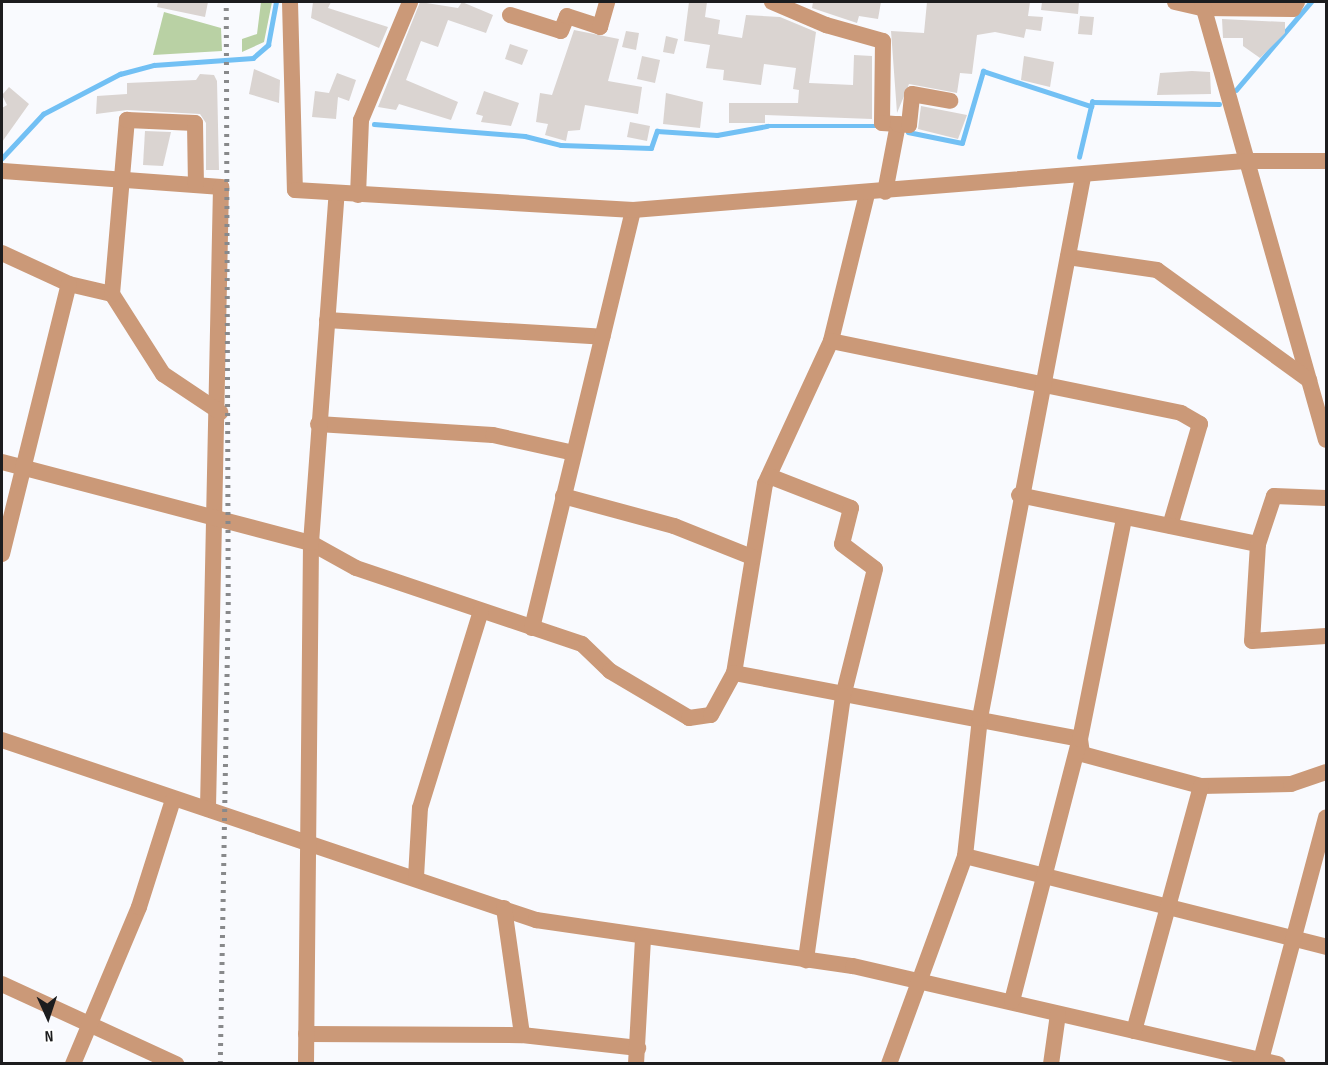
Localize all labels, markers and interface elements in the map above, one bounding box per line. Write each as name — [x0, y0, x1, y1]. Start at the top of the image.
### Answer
north arrow — [18, 987, 78, 1047]
text: N — [44, 1026, 54, 1045]

